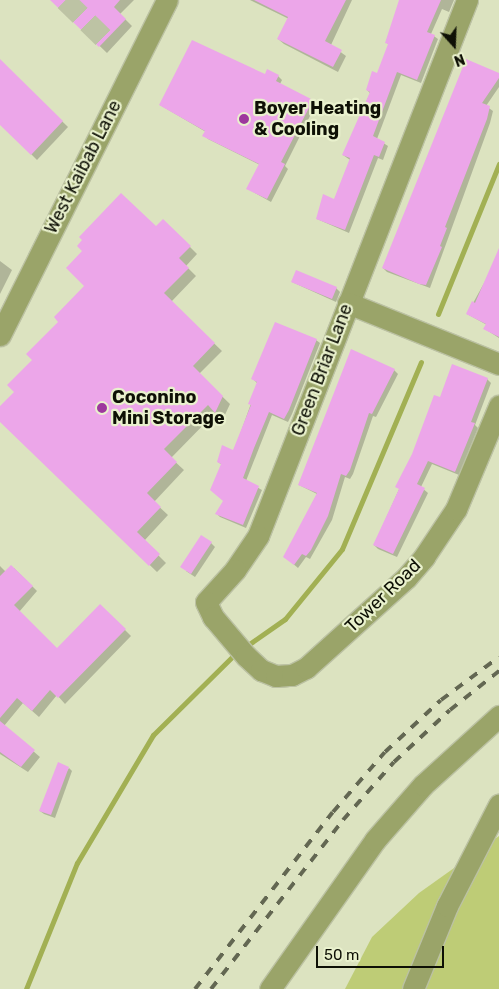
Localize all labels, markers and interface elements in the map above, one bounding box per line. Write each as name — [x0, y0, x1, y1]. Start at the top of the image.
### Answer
north arrow — [429, 20, 479, 70]
text: N — [452, 50, 467, 69]
street label: West Kaibab Lane — [40, 97, 126, 237]
place label: Boyer Heating & Cooling — [254, 98, 382, 140]
marker: Boyer Heating & Cooling — [238, 113, 250, 125]
street label: Green Briar Lane — [287, 301, 357, 439]
place label: Coconino Mini Storage — [112, 387, 225, 429]
marker: Coconino Mini Storage — [96, 402, 108, 414]
street label: Tower Road — [341, 555, 425, 637]
scale bar — [319, 936, 446, 968]
text: 50 m — [324, 946, 359, 964]

